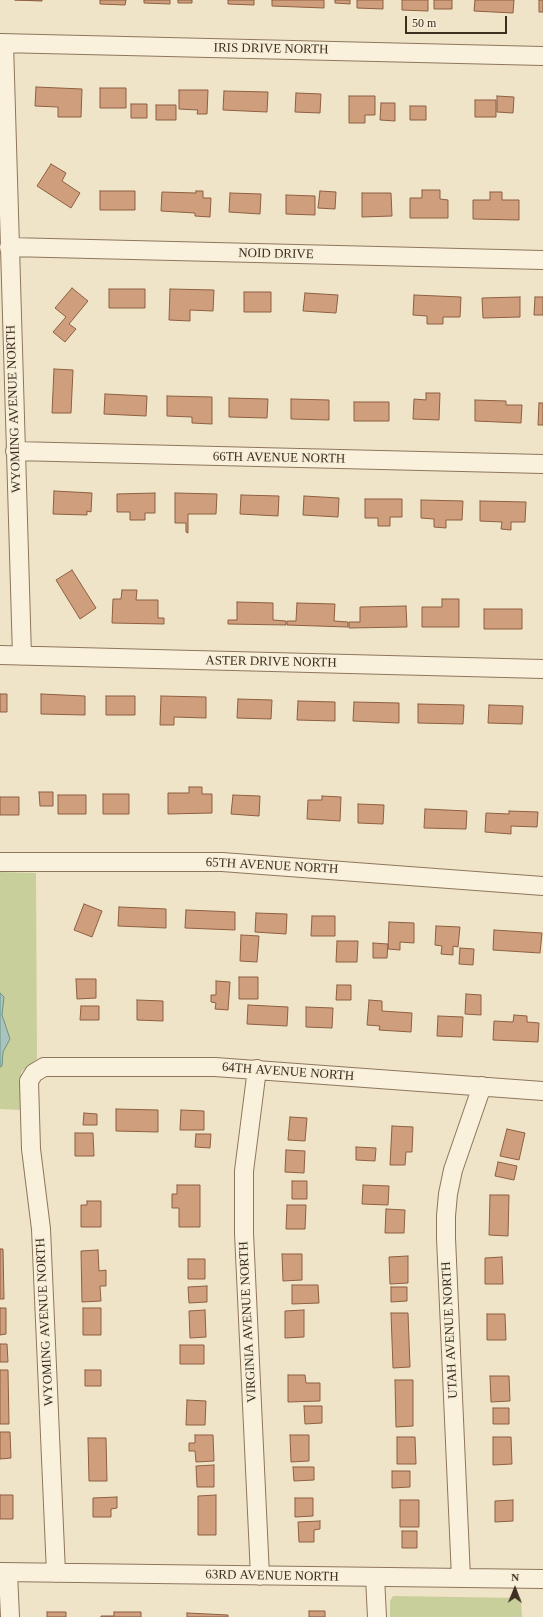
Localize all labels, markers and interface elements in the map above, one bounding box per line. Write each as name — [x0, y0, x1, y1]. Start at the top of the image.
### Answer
scale bar — [407, 8, 509, 34]
text: 50 m — [412, 16, 436, 30]
street label: IRIS DRIVE NORTH — [213, 40, 329, 58]
street label: NOID DRIVE — [238, 246, 314, 262]
street label: WYOMING AVENUE NORTH — [3, 325, 25, 493]
street label: 66TH AVENUE NORTH — [213, 449, 345, 467]
street label: ASTER DRIVE NORTH — [205, 653, 337, 671]
street label: 65TH AVENUE NORTH — [205, 855, 339, 877]
street label: 64TH AVENUE NORTH — [221, 1060, 355, 1084]
street label: WYOMING AVENUE NORTH — [33, 1238, 57, 1406]
street label: VIRGINIA AVENUE NORTH — [236, 1241, 260, 1403]
street label: UTAH AVENUE NORTH — [439, 1261, 461, 1399]
street label: 63RD AVENUE NORTH — [205, 1567, 339, 1585]
north arrow — [495, 1569, 535, 1609]
text: N — [511, 1571, 519, 1583]

